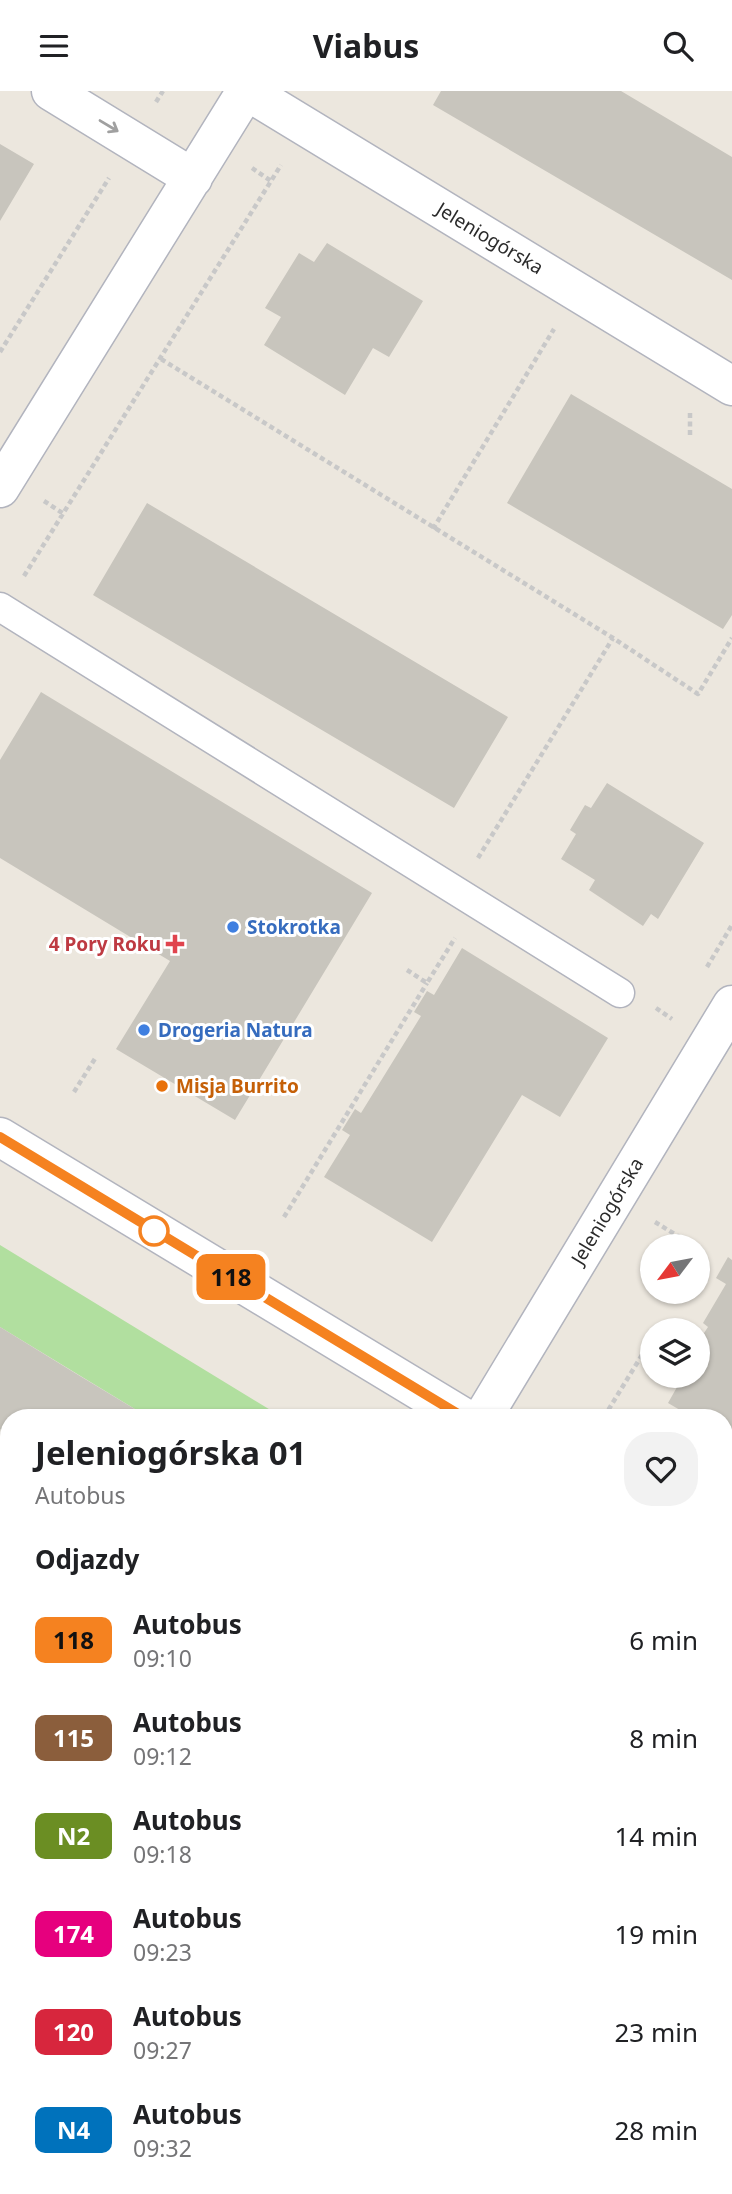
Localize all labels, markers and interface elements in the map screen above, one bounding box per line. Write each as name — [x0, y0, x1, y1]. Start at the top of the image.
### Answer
text: Viabus — [313, 24, 419, 67]
icon: menu — [35, 27, 73, 65]
icon: search — [659, 27, 697, 65]
one-way arrow — [99, 120, 119, 134]
street label: Jeleniogórska — [430, 195, 548, 280]
place label: Stokrotka — [247, 914, 341, 940]
marker: Stokrotka — [225, 919, 241, 935]
place label: 4 Pory Roku — [49, 931, 161, 957]
marker: 4 Pory Roku — [167, 936, 183, 952]
place label: Drogeria Natura — [158, 1017, 313, 1043]
marker: Drogeria Natura — [136, 1022, 152, 1038]
place label: Misja Burrito — [176, 1073, 299, 1099]
marker: Misja Burrito — [154, 1078, 170, 1094]
street label: Jeleniogórska — [564, 1153, 649, 1271]
unlabelled marker — [139, 1216, 169, 1246]
north arrow — [640, 1234, 710, 1304]
map controls — [640, 1234, 710, 1388]
line badge: 118 — [191, 1254, 271, 1300]
text: 118 — [210, 1260, 252, 1293]
button: layers — [640, 1318, 710, 1388]
text: Jeleniogórska 01 — [35, 1430, 306, 1475]
button: heart — [624, 1432, 698, 1506]
text: Autobus — [35, 1479, 126, 1511]
text: Odjazdy — [35, 1541, 139, 1577]
text: Autobus — [133, 1606, 242, 1642]
text: 6 min — [629, 1622, 698, 1658]
text: 118 — [53, 1623, 94, 1656]
text: 09:10 — [133, 1642, 192, 1674]
text: Autobus — [133, 1704, 242, 1740]
text: 8 min — [629, 1720, 698, 1756]
text: 115 — [53, 1721, 94, 1754]
text: 09:12 — [133, 1740, 192, 1772]
text: Autobus — [133, 1802, 242, 1838]
text: 14 min — [614, 1818, 698, 1854]
text: N2 — [57, 1819, 90, 1852]
text: 09:18 — [133, 1838, 192, 1870]
text: Autobus — [133, 1900, 242, 1936]
text: 19 min — [614, 1916, 698, 1952]
text: 174 — [53, 1917, 94, 1950]
text: 09:23 — [133, 1936, 192, 1968]
text: Autobus — [133, 1998, 242, 2034]
text: 23 min — [614, 2014, 698, 2050]
text: 120 — [53, 2015, 94, 2048]
text: 09:27 — [133, 2034, 192, 2066]
text: Autobus — [133, 2096, 242, 2132]
text: 28 min — [614, 2112, 698, 2148]
text: N4 — [57, 2113, 90, 2146]
text: 09:32 — [133, 2132, 192, 2164]

